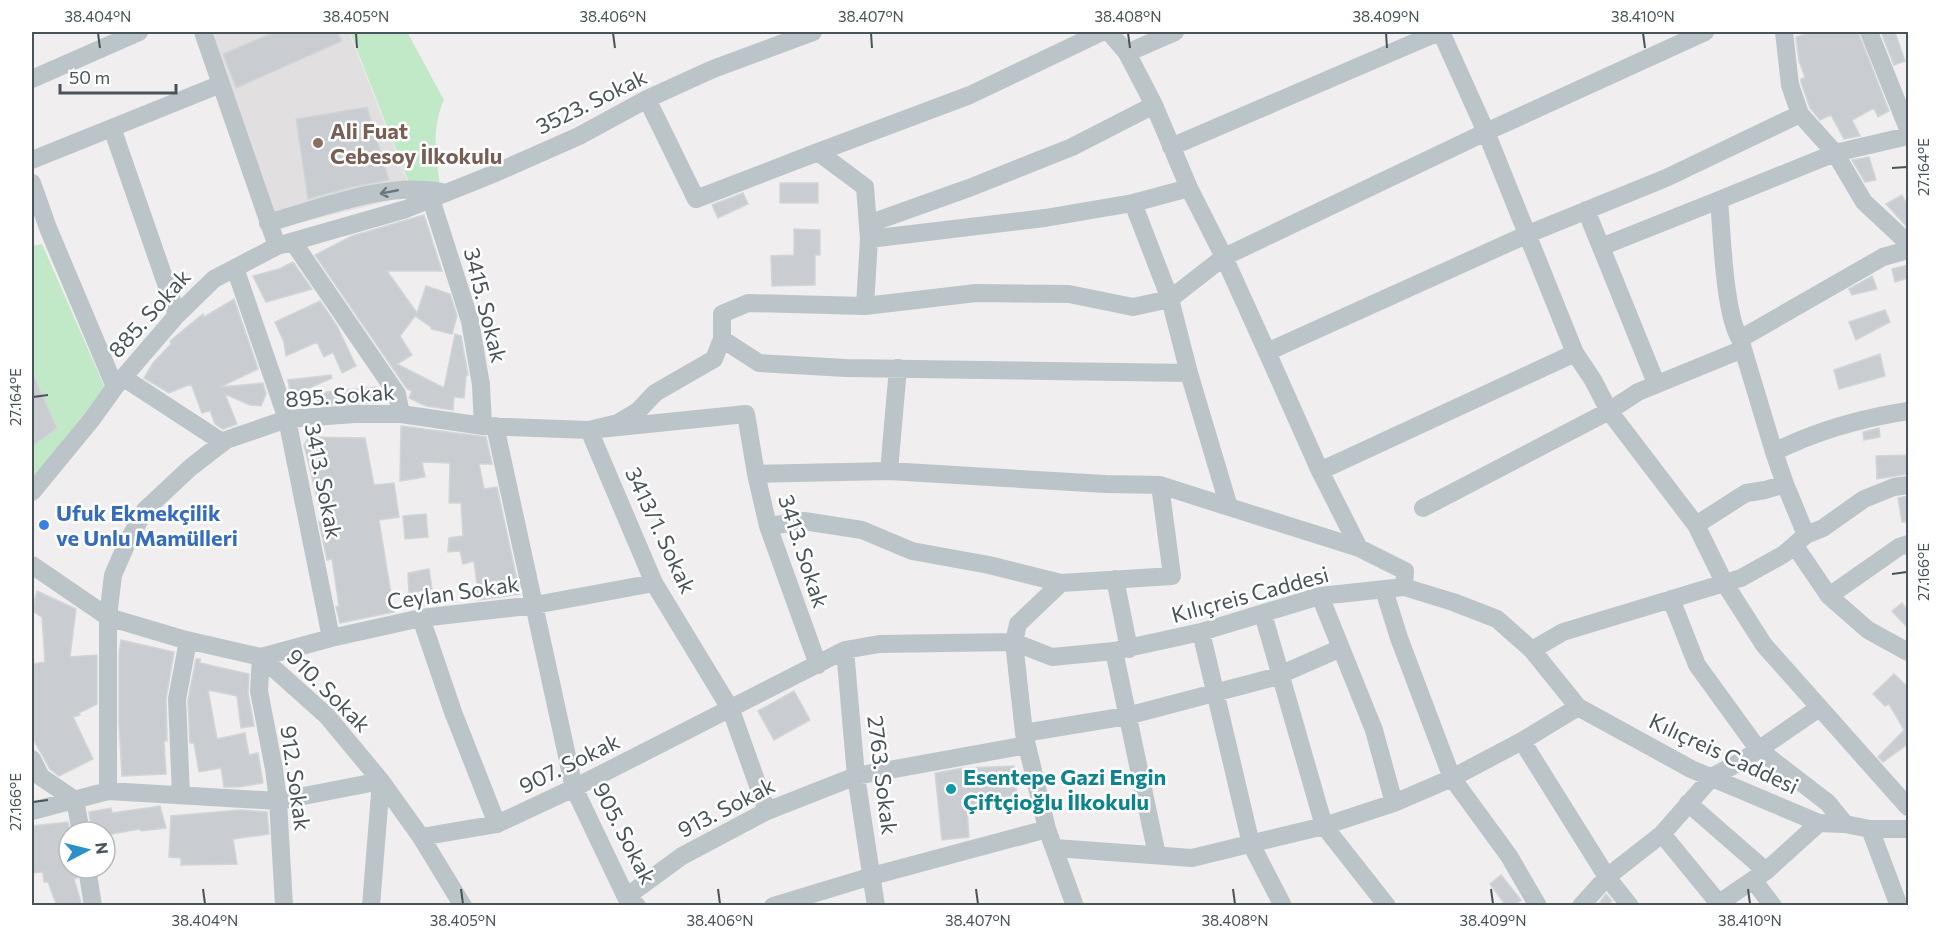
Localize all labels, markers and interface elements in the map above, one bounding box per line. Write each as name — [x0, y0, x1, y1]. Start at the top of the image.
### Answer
text: 38.404°N — [65, 7, 131, 25]
text: 38.405°N — [323, 7, 389, 25]
text: 38.406°N — [580, 7, 646, 25]
text: 38.407°N — [838, 7, 904, 25]
text: 38.408°N — [1095, 7, 1161, 25]
text: 38.409°N — [1353, 7, 1419, 25]
text: 38.410°N — [1611, 7, 1675, 25]
scale bar — [60, 57, 176, 95]
street label: 3523. Sokak — [531, 62, 651, 140]
text: 50 m — [69, 66, 110, 88]
place label: Ali Fuat Cebesoy İlkokulu — [330, 117, 502, 169]
marker: Ali Fuat Cebesoy İlkokulu — [311, 136, 325, 150]
text: 27.164°E — [1914, 138, 1932, 196]
one-way arrow — [380, 187, 399, 198]
street label: 3415. Sokak — [459, 245, 513, 365]
street label: 885. Sokak — [102, 263, 196, 363]
text: 27.164°E — [6, 368, 24, 426]
street label: 895. Sokak — [284, 378, 396, 412]
street label: 3413. Sokak — [300, 421, 348, 541]
street label: 3413/1. Sokak — [620, 462, 702, 598]
street label: 3413. Sokak — [773, 491, 835, 611]
place label: Ufuk Ekmekçilik ve Unlu Mamülleri — [56, 499, 238, 551]
marker: Ufuk Ekmekçilik ve Unlu Mamülleri — [37, 518, 51, 532]
text: 27.166°E — [1914, 543, 1932, 601]
street label: Kılıçreis Caddesi — [1168, 560, 1332, 628]
street label: Ceylan Sokak — [385, 569, 521, 615]
street label: 910. Sokak — [281, 642, 377, 738]
street label: Kılıçreis Caddesi — [1645, 707, 1803, 799]
street label: 2763. Sokak — [862, 714, 904, 836]
street label: 912. Sokak — [275, 724, 317, 832]
street label: 907. Sokak — [514, 727, 624, 799]
place label: Esentepe Gazi Engin Çiftçioğlu İlkokulu — [963, 763, 1166, 815]
street label: 913. Sokak — [673, 771, 779, 843]
text: 27.166°E — [6, 773, 24, 831]
street label: 905. Sokak — [588, 778, 662, 889]
marker: Esentepe Gazi Engin Çiftçioğlu İlkokulu — [944, 782, 958, 796]
north arrow — [57, 820, 117, 880]
text: N — [92, 841, 113, 855]
text: 38.404°N — [172, 911, 238, 929]
text: 38.405°N — [430, 911, 496, 929]
text: 38.406°N — [687, 911, 753, 929]
text: 38.407°N — [945, 911, 1011, 929]
text: 38.408°N — [1202, 911, 1268, 929]
text: 38.409°N — [1460, 911, 1526, 929]
text: 38.410°N — [1718, 911, 1782, 929]

